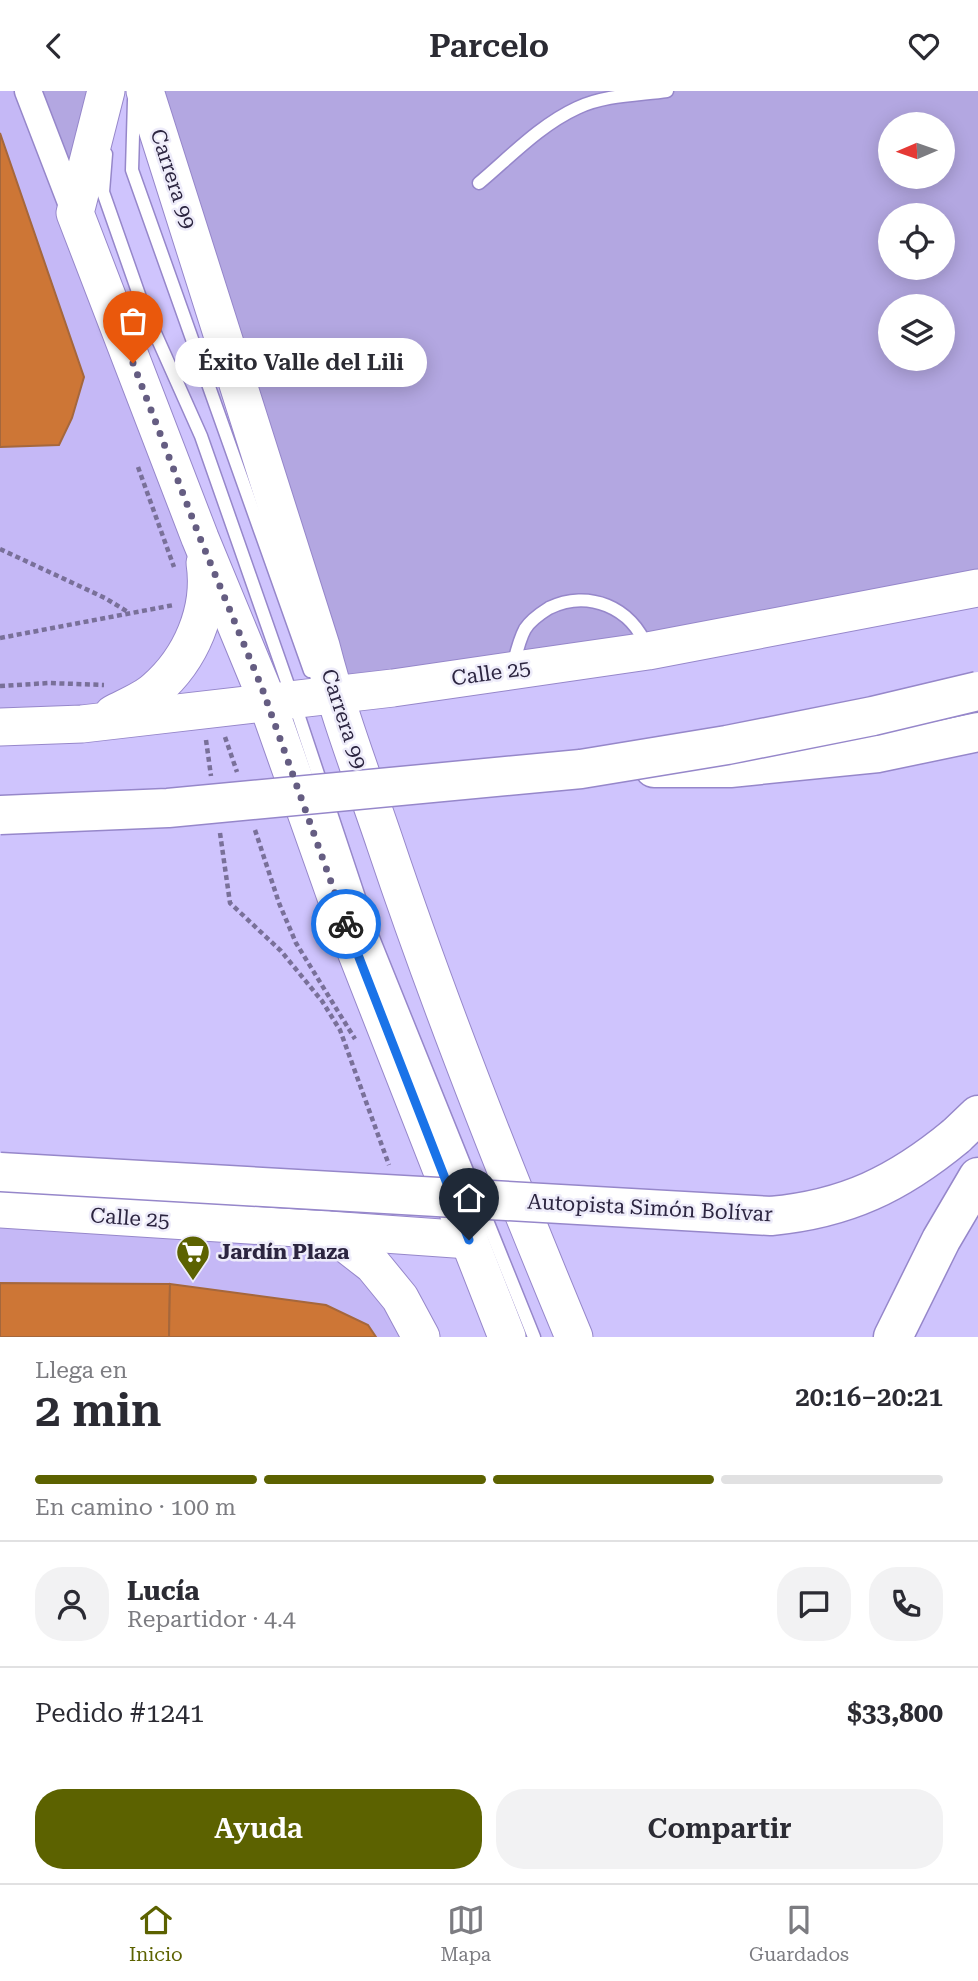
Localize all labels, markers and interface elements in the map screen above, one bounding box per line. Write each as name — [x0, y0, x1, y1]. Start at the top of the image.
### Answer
icon: back — [35, 27, 73, 65]
text: Parcelo — [429, 27, 549, 65]
icon: heart — [905, 27, 943, 65]
north arrow — [878, 112, 956, 189]
map controls — [878, 112, 955, 371]
street label: Carrera 99 — [146, 126, 200, 232]
button: locate — [878, 203, 955, 280]
pin — [103, 291, 163, 363]
button: layers — [878, 294, 955, 371]
icon: bag — [114, 302, 152, 340]
callout: Éxito Valle del Lili — [175, 338, 427, 387]
text: Éxito Valle del Lili — [198, 349, 404, 376]
street label: Calle 25 — [450, 656, 532, 690]
street label: Carrera 99 — [317, 666, 371, 772]
courier — [311, 889, 381, 959]
icon: bike — [327, 905, 365, 943]
pin — [439, 1168, 499, 1240]
icon: home — [450, 1179, 488, 1217]
street label: Autopista Simón Bolívar — [527, 1190, 774, 1226]
street label: Calle 25 — [89, 1203, 171, 1233]
supermarket icon: Jardín Plaza — [174, 1233, 212, 1282]
place label: Jardín Plaza — [218, 1240, 350, 1264]
text: Llega en — [35, 1357, 127, 1384]
text: 20:16–20:21 — [795, 1382, 943, 1412]
text: 2 min — [35, 1383, 162, 1437]
text: En camino · 100 m — [35, 1494, 236, 1521]
button: person — [35, 1567, 109, 1641]
button: chat — [777, 1567, 851, 1641]
button: phone — [869, 1567, 943, 1641]
text: Lucía — [127, 1576, 200, 1606]
text: Repartidor · 4.4 — [127, 1606, 296, 1633]
text: Pedido #1241 — [35, 1698, 204, 1728]
text: $33,800 — [847, 1698, 943, 1728]
button: Ayuda — [35, 1789, 482, 1869]
button: Compartir — [496, 1789, 943, 1869]
tab: Inicio — [129, 1901, 183, 1966]
tab: Mapa — [440, 1901, 491, 1966]
tab: Guardados — [749, 1901, 849, 1966]

